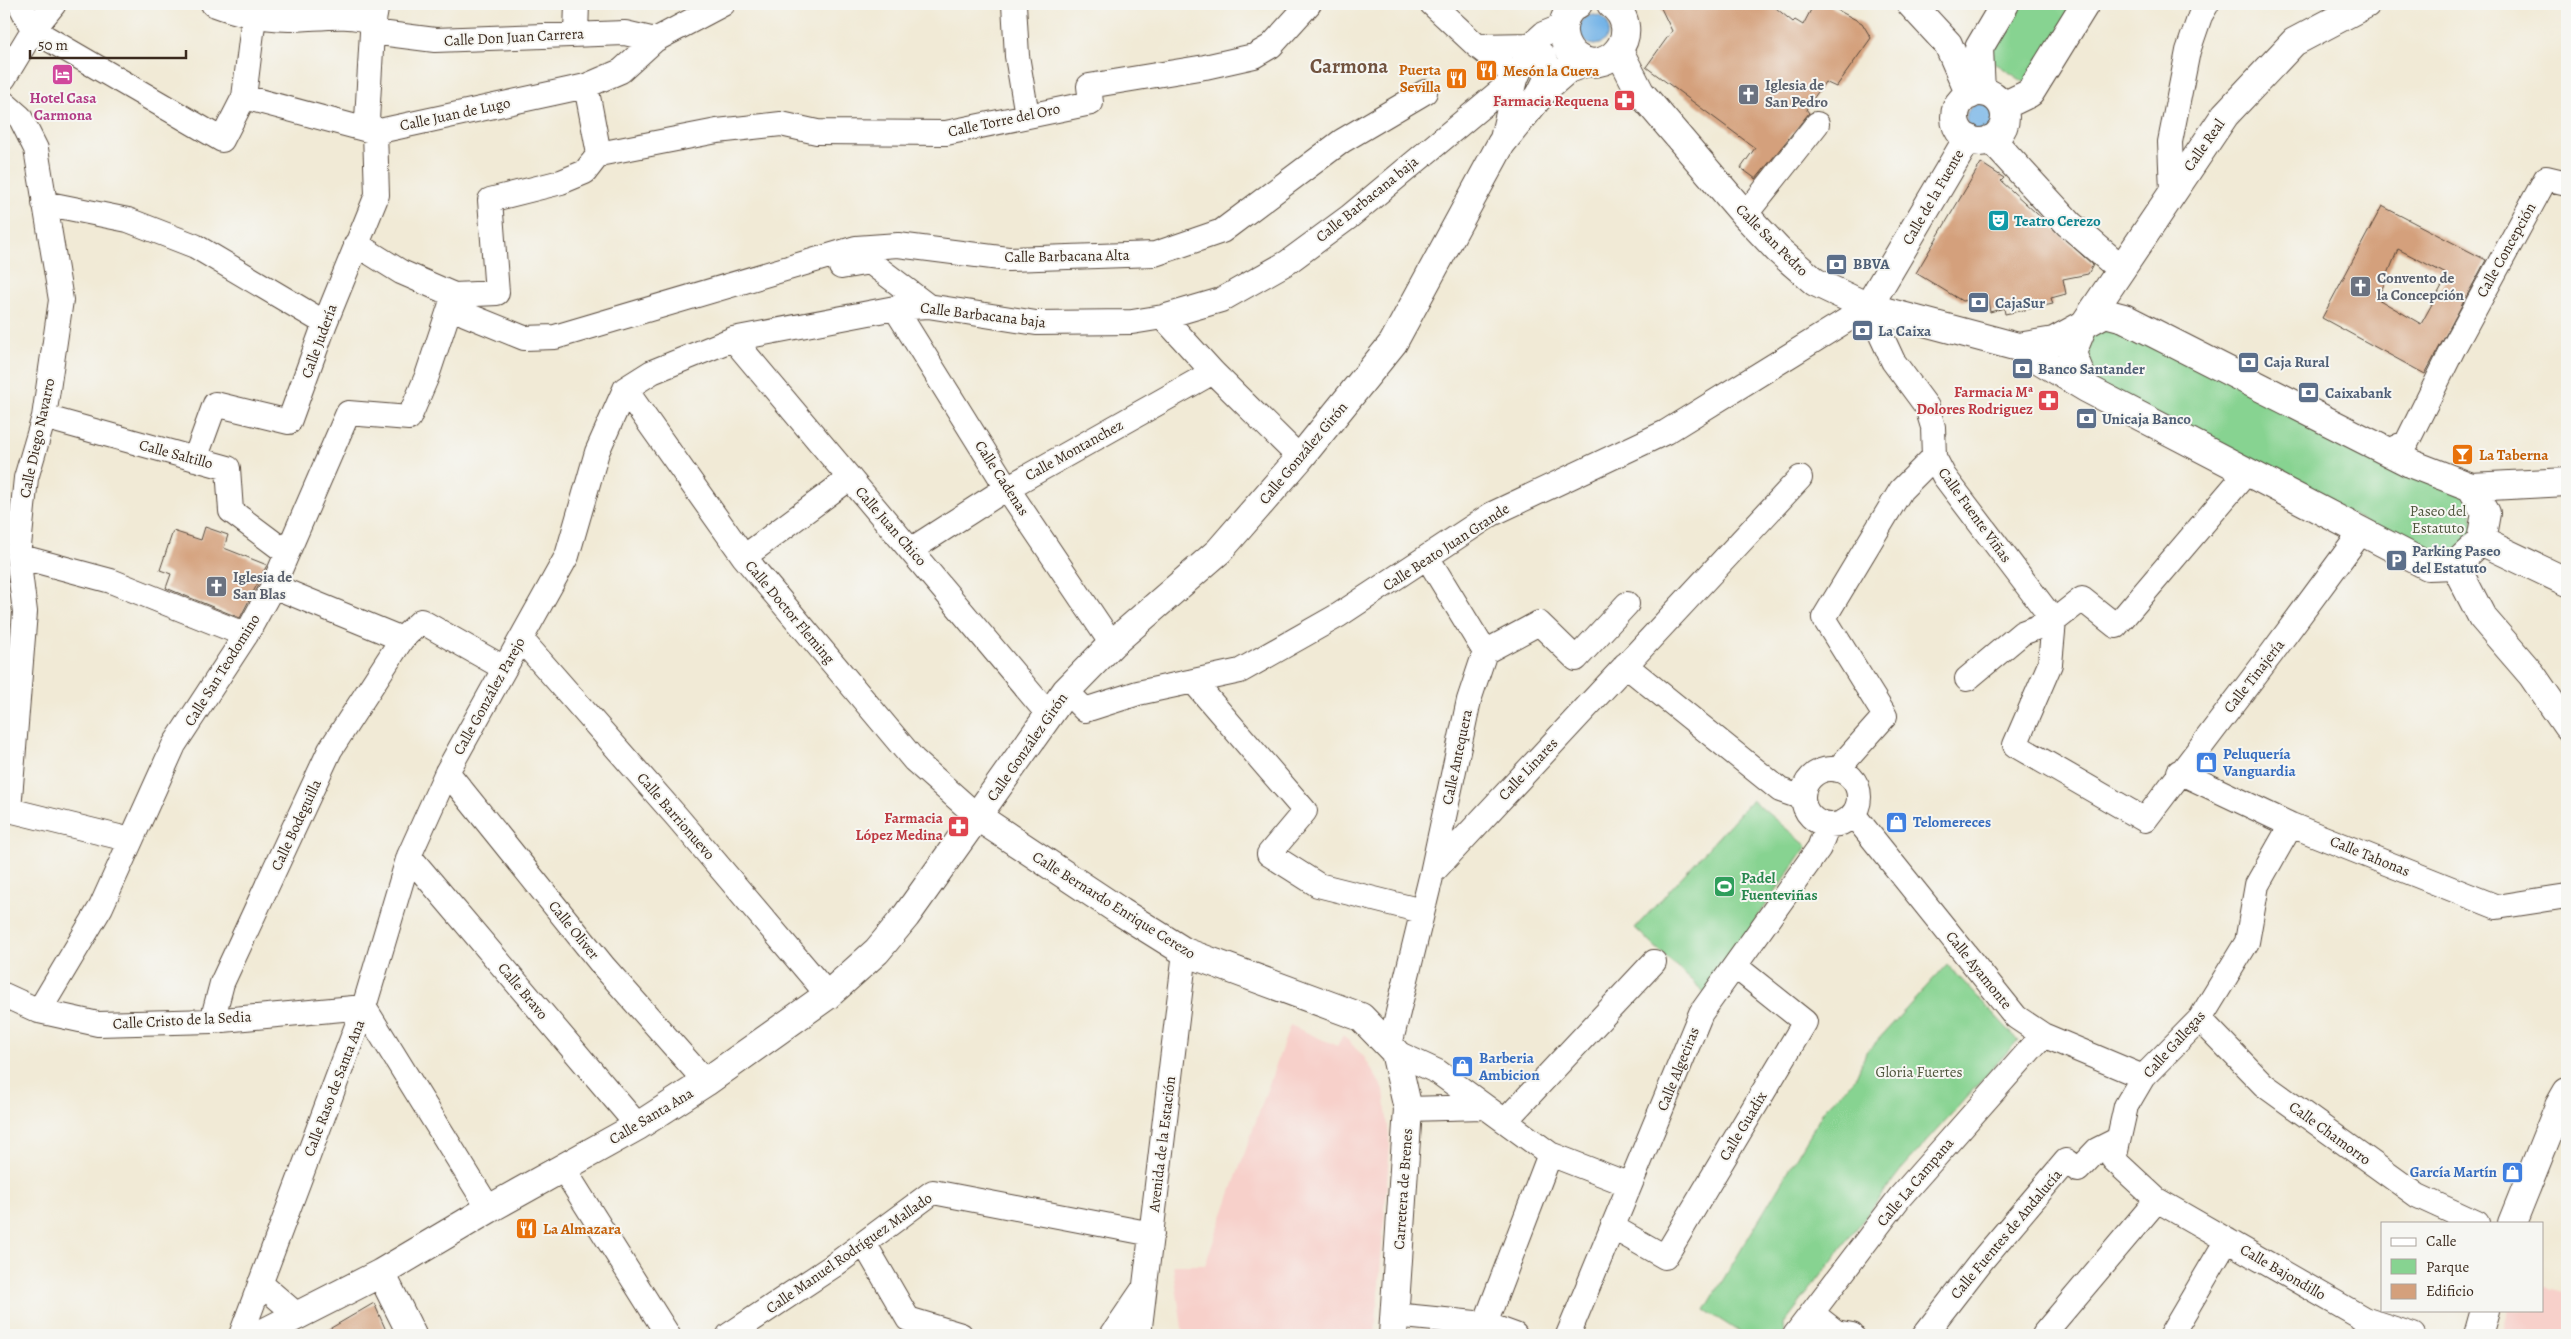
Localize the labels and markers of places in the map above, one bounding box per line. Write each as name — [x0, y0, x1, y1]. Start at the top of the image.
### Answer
restaurant icon: Mesón la Cueva — [1475, 59, 1499, 83]
place label: Puerta Sevilla — [1399, 60, 1442, 97]
place label: Mesón la Cueva — [1503, 61, 1600, 81]
hotel icon: Hotel Casa Carmona — [51, 63, 75, 87]
restaurant icon: Puerta Sevilla — [1445, 67, 1469, 91]
place label: Iglesia de San Pedro — [1765, 75, 1828, 112]
church icon: Iglesia de San Pedro — [1737, 82, 1761, 106]
place label: Hotel Casa Carmona — [30, 88, 97, 125]
pharmacy icon: Farmacia Requena — [1613, 89, 1637, 113]
place label: Farmacia Requena — [1493, 91, 1610, 111]
theatre icon: Teatro Cerezo — [1986, 209, 2010, 233]
place label: Teatro Cerezo — [2014, 211, 2101, 231]
bank icon: BBVA — [1825, 252, 1849, 276]
place label: BBVA — [1853, 254, 1890, 274]
place label: Convento de la Concepción — [2377, 268, 2465, 305]
church icon: Convento de la Concepción — [2349, 275, 2373, 299]
bank icon: CajaSur — [1967, 291, 1991, 315]
place label: CajaSur — [1995, 293, 2045, 313]
bank icon: La Caixa — [1850, 319, 1874, 343]
place label: La Caixa — [1878, 321, 1932, 341]
bank icon: Caja Rural — [2236, 350, 2260, 374]
place label: Caja Rural — [2264, 352, 2329, 372]
bank icon: Banco Santander — [2010, 357, 2034, 381]
place label: Banco Santander — [2038, 359, 2145, 379]
bank icon: Caixabank — [2297, 381, 2321, 405]
place label: Farmacia Mª Dolores Rodriguez — [1916, 382, 2033, 419]
place label: Caixabank — [2325, 383, 2392, 403]
pharmacy icon: Farmacia Mª Dolores Rodriguez — [2037, 389, 2061, 413]
bank icon: Unicaja Banco — [2074, 407, 2098, 431]
place label: Unicaja Banco — [2102, 409, 2191, 429]
bar icon: La Taberna — [2451, 443, 2475, 467]
place label: La Taberna — [2479, 445, 2549, 465]
place label: Parking Paseo del Estatuto — [2412, 541, 2501, 578]
parking icon: Parking Paseo del Estatuto — [2384, 548, 2408, 572]
place label: Iglesia de San Blas — [233, 567, 292, 604]
church icon: Iglesia de San Blas — [205, 574, 229, 598]
place label: Peluquería Vanguardia — [2222, 744, 2297, 781]
shop icon: Peluquería Vanguardia — [2195, 751, 2219, 775]
place label: Farmacia López Medina — [856, 808, 944, 845]
shop icon: Telomereces — [1885, 810, 1909, 834]
place label: Telomereces — [1913, 812, 1991, 832]
pharmacy icon: Farmacia López Medina — [947, 815, 971, 839]
place label: Padel Fuenteviñas — [1741, 868, 1818, 905]
sports icon: Padel Fuenteviñas — [1713, 875, 1737, 899]
place label: Barberia Ambicion — [1478, 1048, 1540, 1085]
shop icon: Barberia Ambicion — [1451, 1055, 1475, 1079]
shop icon: García Martín — [2501, 1160, 2525, 1184]
place label: García Martín — [2410, 1162, 2498, 1182]
restaurant icon: La Almazara — [515, 1217, 539, 1241]
place label: La Almazara — [543, 1219, 622, 1239]

